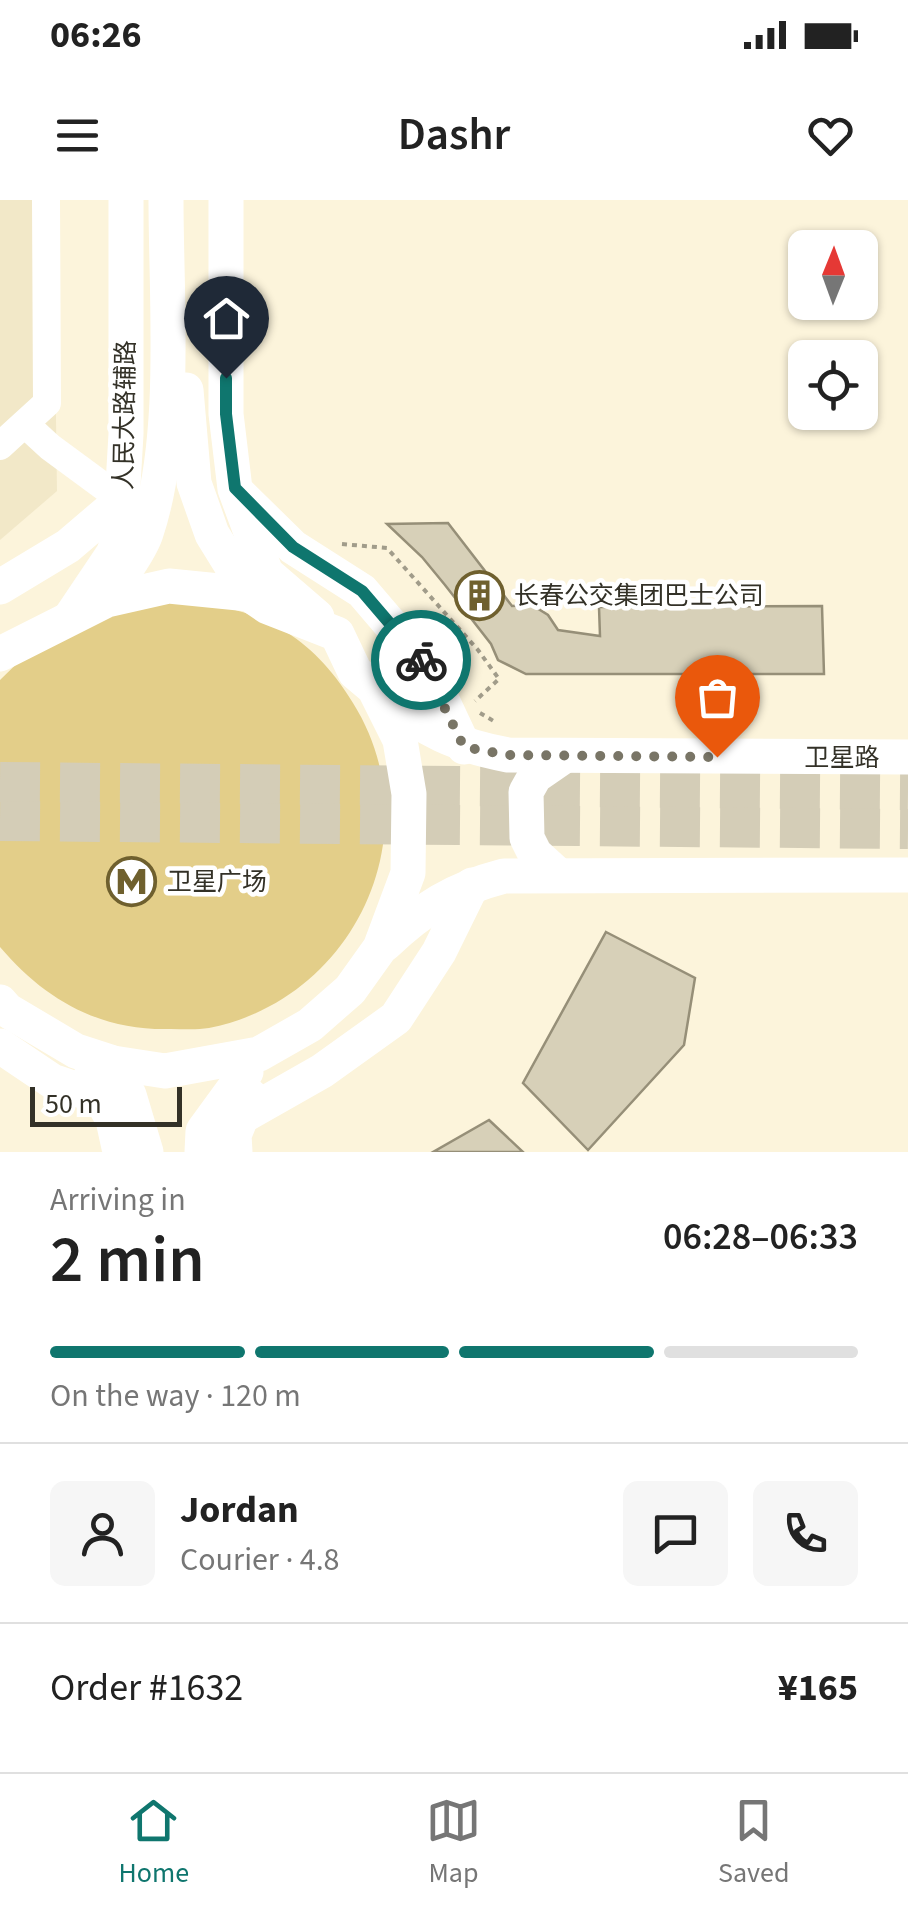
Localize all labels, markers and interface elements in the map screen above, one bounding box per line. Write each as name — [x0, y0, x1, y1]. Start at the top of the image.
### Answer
text: 06:26 — [50, 8, 142, 62]
text: Dashr — [398, 103, 510, 167]
icon: menu — [50, 108, 105, 163]
icon: heart — [803, 108, 858, 163]
north arrow — [788, 230, 878, 320]
map controls — [788, 230, 878, 430]
pin — [184, 276, 269, 379]
icon: home — [199, 291, 254, 346]
street label: 人民大路辅路 — [106, 340, 144, 490]
button: locate — [788, 340, 878, 430]
building icon: 长春公交集团巴士公司 — [453, 569, 505, 621]
place label: 长春公交集团巴士公司 — [514, 578, 764, 614]
courier — [371, 610, 471, 710]
icon: bike — [394, 633, 449, 688]
pin — [675, 655, 760, 758]
icon: bag — [690, 670, 745, 725]
street label: 卫星路 — [804, 740, 880, 776]
metro station icon: 卫星广场 — [106, 855, 158, 907]
place label: 卫星广场 — [167, 864, 267, 900]
scale bar — [30, 1082, 182, 1126]
text: 50 m — [45, 1084, 102, 1124]
text: Arriving in — [50, 1177, 186, 1223]
text: 06:28–06:33 — [663, 1210, 858, 1264]
text: 2 min — [50, 1214, 205, 1307]
text: On the way · 120 m — [50, 1373, 301, 1419]
button: person — [50, 1481, 155, 1586]
button: chat — [623, 1481, 728, 1586]
button: phone — [753, 1481, 858, 1586]
text: Jordan — [180, 1483, 299, 1537]
text: Courier · 4.8 — [180, 1537, 340, 1583]
text: Order #1632 — [50, 1661, 243, 1715]
text: ¥165 — [778, 1661, 858, 1715]
tab: Home — [118, 1793, 189, 1893]
tab: Map — [426, 1793, 481, 1893]
tab: Saved — [718, 1793, 789, 1893]

